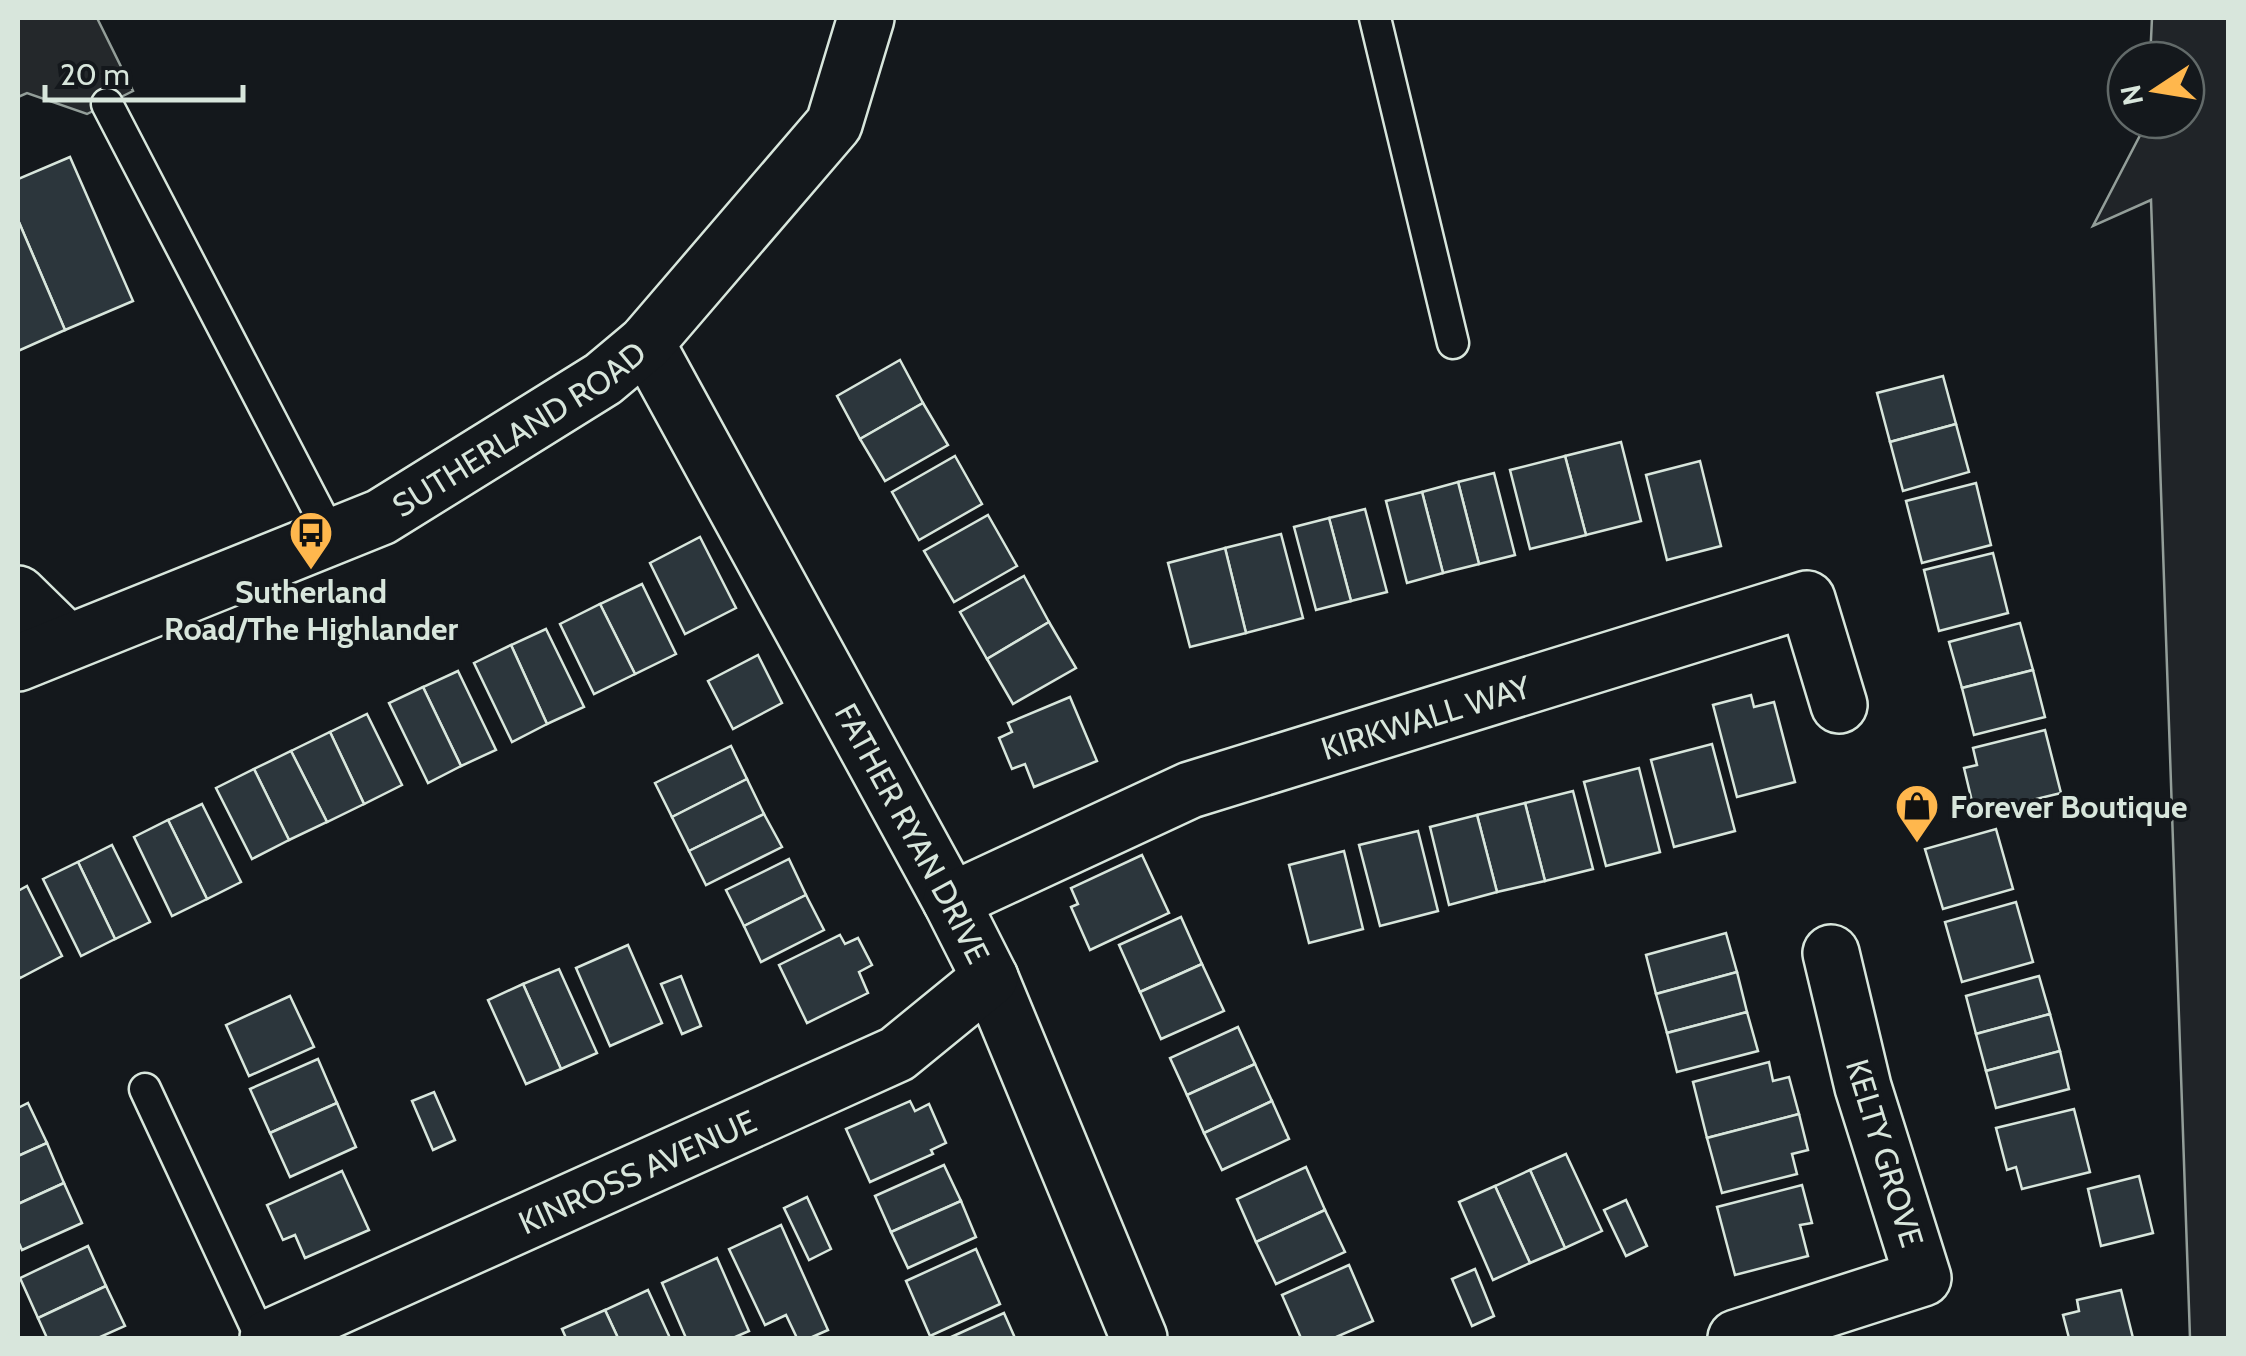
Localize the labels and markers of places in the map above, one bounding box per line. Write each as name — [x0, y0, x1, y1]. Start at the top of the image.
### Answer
bus stop icon: Sutherland Road/The Highlander — [288, 510, 334, 571]
place label: Sutherland Road/The Highlander — [164, 572, 458, 648]
shop icon: Forever Boutique — [1894, 783, 1940, 844]
place label: Forever Boutique — [1950, 787, 2187, 826]

